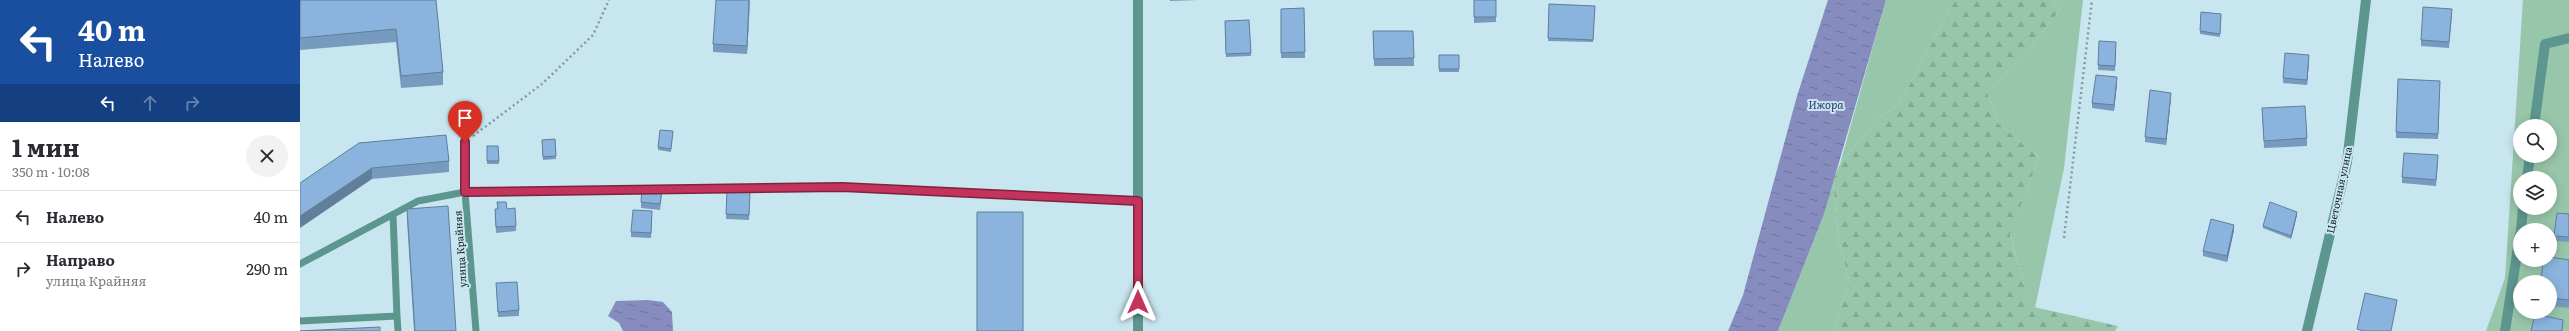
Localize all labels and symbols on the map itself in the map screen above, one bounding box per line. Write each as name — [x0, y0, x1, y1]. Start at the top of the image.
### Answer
water label: Ижора — [1808, 96, 1844, 112]
pin — [448, 101, 482, 142]
street label: Цветочная улица — [2322, 145, 2355, 235]
street label: улица Крайняя — [449, 210, 470, 288]
position arrow — [1117, 281, 1159, 323]

